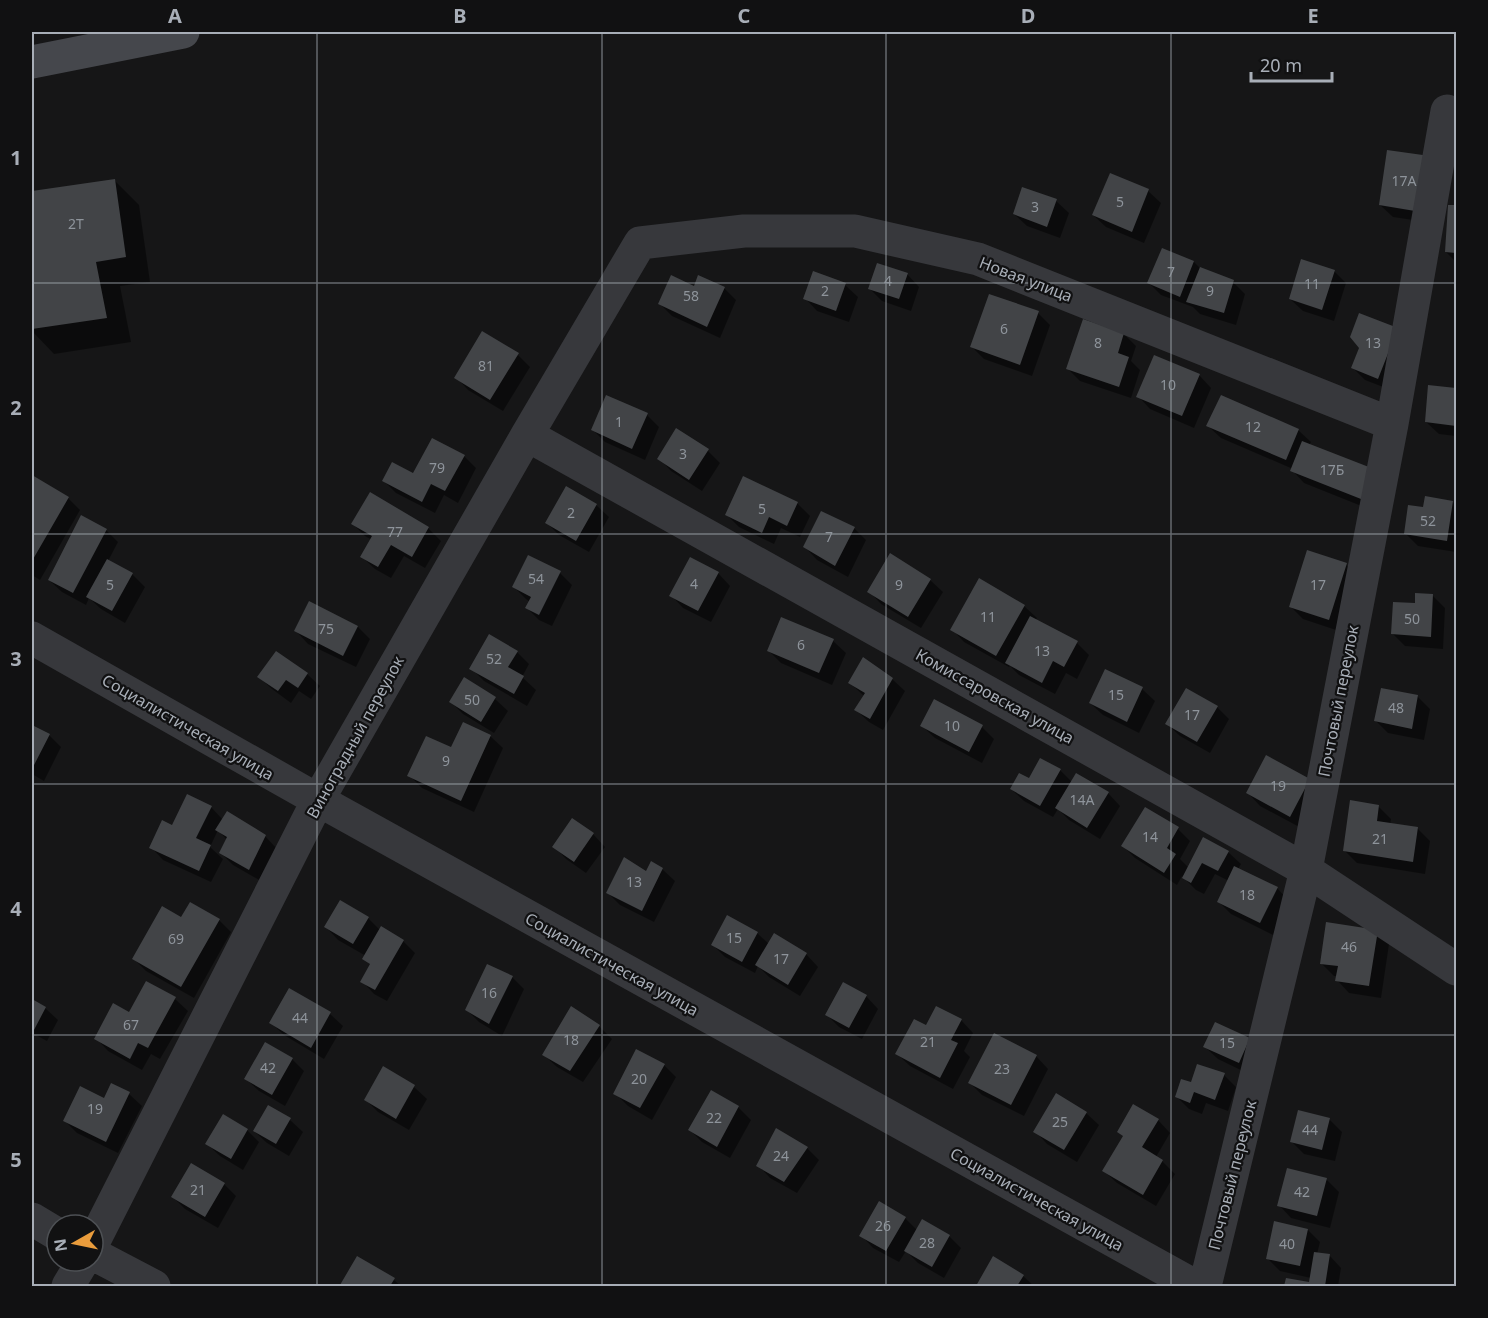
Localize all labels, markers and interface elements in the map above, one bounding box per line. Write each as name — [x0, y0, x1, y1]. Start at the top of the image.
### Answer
text: A — [168, 2, 182, 29]
text: B — [453, 2, 467, 29]
text: C — [738, 2, 751, 29]
text: D — [1021, 2, 1035, 29]
text: E — [1307, 2, 1319, 29]
scale bar — [1251, 45, 1332, 83]
text: 20 m — [1260, 53, 1302, 77]
text: 1 — [10, 144, 22, 171]
house number: 17А — [1392, 171, 1417, 190]
house number: 5 — [1116, 192, 1124, 211]
house number: 3 — [1031, 197, 1039, 216]
house number: 2Т — [68, 214, 84, 233]
street label: Новая улица — [976, 251, 1076, 307]
house number: 7 — [1167, 262, 1175, 281]
house number: 4 — [884, 271, 892, 290]
house number: 11 — [1304, 274, 1320, 293]
house number: 2 — [821, 281, 829, 300]
house number: 9 — [1206, 281, 1214, 300]
house number: 58 — [683, 286, 699, 305]
house number: 6 — [1000, 319, 1008, 338]
house number: 8 — [1094, 333, 1102, 352]
house number: 13 — [1365, 333, 1381, 352]
house number: 81 — [478, 356, 494, 375]
house number: 10 — [1160, 375, 1176, 394]
text: 2 — [10, 394, 22, 421]
house number: 1 — [615, 412, 623, 431]
house number: 12 — [1245, 417, 1261, 436]
house number: 3 — [679, 444, 687, 463]
house number: 79 — [429, 458, 445, 477]
house number: 17Б — [1320, 460, 1344, 479]
house number: 5 — [758, 499, 766, 518]
house number: 2 — [567, 503, 575, 522]
house number: 52 — [1420, 511, 1436, 530]
house number: 77 — [387, 522, 403, 541]
house number: 7 — [825, 527, 833, 546]
house number: 54 — [528, 569, 544, 588]
house number: 4 — [690, 574, 698, 593]
house number: 5 — [106, 575, 114, 594]
house number: 9 — [895, 575, 903, 594]
house number: 17 — [1310, 575, 1326, 594]
house number: 11 — [980, 607, 996, 626]
house number: 50 — [1404, 609, 1420, 628]
house number: 75 — [318, 619, 334, 638]
street label: Почтовый переулок — [1313, 623, 1364, 779]
house number: 6 — [797, 635, 805, 654]
house number: 13 — [1034, 641, 1050, 660]
street label: Комиссаровская улица — [912, 643, 1078, 749]
text: 3 — [10, 645, 22, 672]
house number: 52 — [486, 649, 502, 668]
street label: Виноградный переулок — [301, 651, 409, 822]
street label: Социалистическая улица — [98, 669, 278, 785]
house number: 15 — [1108, 685, 1124, 704]
house number: 50 — [464, 690, 480, 709]
house number: 48 — [1388, 698, 1404, 717]
house number: 17 — [1184, 705, 1200, 724]
house number: 10 — [944, 716, 960, 735]
house number: 9 — [442, 751, 450, 770]
house number: 19 — [1270, 776, 1286, 795]
house number: 14А — [1070, 790, 1095, 809]
house number: 14 — [1142, 827, 1158, 846]
house number: 21 — [1372, 829, 1388, 848]
house number: 13 — [626, 872, 642, 891]
house number: 18 — [1239, 885, 1255, 904]
text: 4 — [10, 895, 22, 922]
street label: Социалистическая улица — [521, 907, 703, 1021]
house number: 15 — [726, 928, 742, 947]
house number: 69 — [168, 929, 184, 948]
house number: 46 — [1341, 937, 1357, 956]
house number: 17 — [773, 949, 789, 968]
house number: 16 — [481, 983, 497, 1002]
house number: 44 — [292, 1008, 308, 1027]
house number: 67 — [123, 1015, 139, 1034]
house number: 18 — [563, 1030, 579, 1049]
house number: 21 — [920, 1032, 936, 1051]
house number: 15 — [1219, 1033, 1235, 1052]
house number: 42 — [260, 1058, 276, 1077]
house number: 23 — [994, 1059, 1010, 1078]
house number: 20 — [631, 1069, 647, 1088]
street label: Почтовый переулок — [1203, 1097, 1261, 1252]
house number: 19 — [87, 1099, 103, 1118]
house number: 22 — [706, 1108, 722, 1127]
house number: 25 — [1052, 1112, 1068, 1131]
house number: 44 — [1302, 1120, 1318, 1139]
street label: Социалистическая улица — [946, 1142, 1128, 1256]
text: 5 — [10, 1146, 22, 1173]
house number: 24 — [773, 1146, 789, 1165]
house number: 21 — [190, 1180, 206, 1199]
house number: 42 — [1294, 1182, 1310, 1201]
north arrow — [45, 1213, 105, 1273]
house number: 26 — [875, 1216, 891, 1235]
house number: 28 — [919, 1233, 935, 1252]
house number: 40 — [1279, 1234, 1295, 1253]
text: N — [48, 1237, 72, 1253]

